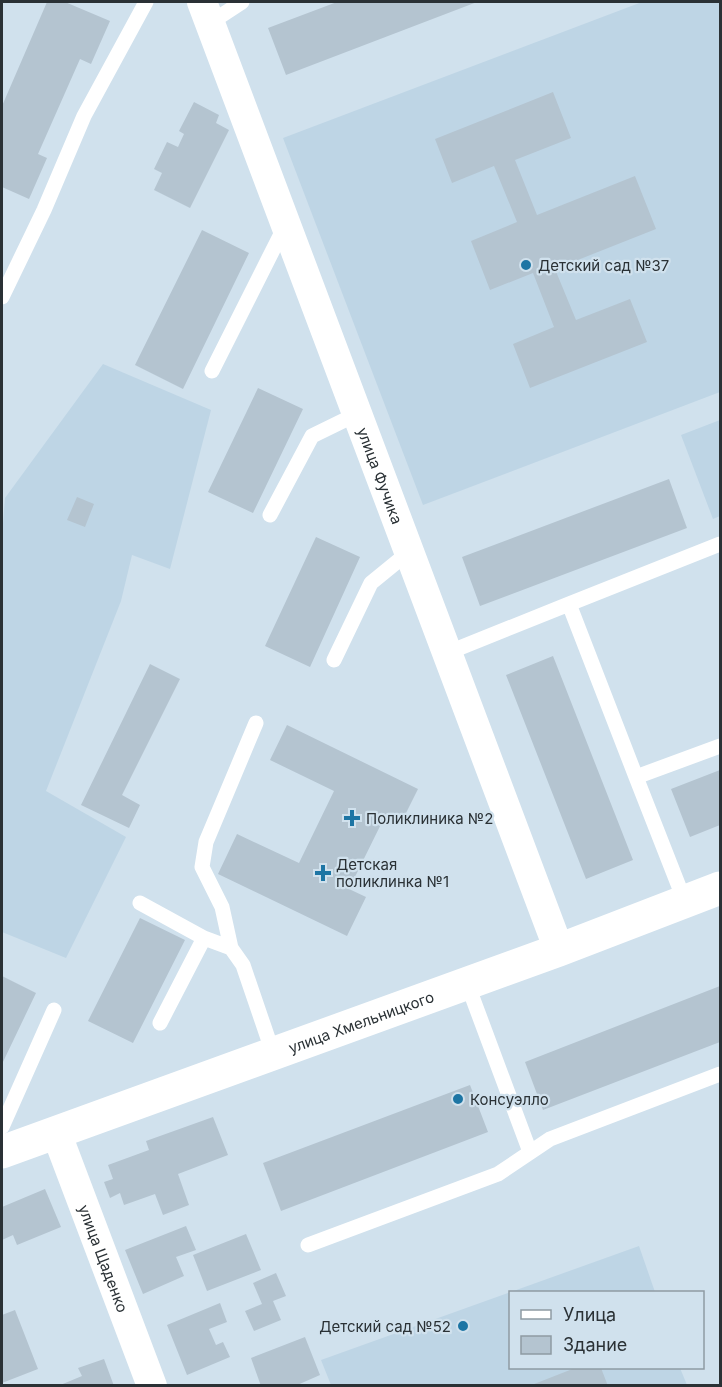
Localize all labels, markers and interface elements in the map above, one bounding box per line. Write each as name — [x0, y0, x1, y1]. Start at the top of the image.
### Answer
place label: Детский сад №37 — [538, 256, 669, 275]
marker: Детский сад №37 — [519, 258, 533, 272]
street label: улица Фучика — [353, 425, 407, 527]
marker: Поликлиника №2 — [343, 809, 361, 827]
place label: Поликлиника №2 — [366, 809, 493, 828]
place label: Детская поликлинка №1 — [336, 855, 449, 891]
marker: Детская поликлинка №1 — [314, 864, 332, 882]
street label: улица Хмельницкого — [286, 987, 436, 1057]
place label: Консуэлло — [470, 1090, 549, 1109]
marker: Консуэлло — [451, 1092, 465, 1106]
street label: улица Щаденко — [75, 1202, 133, 1315]
legend — [509, 1291, 704, 1369]
text: Улица — [563, 1304, 616, 1325]
place label: Детский сад №52 — [319, 1317, 451, 1336]
marker: Детский сад №52 — [456, 1319, 470, 1333]
text: Здание — [563, 1334, 627, 1355]

